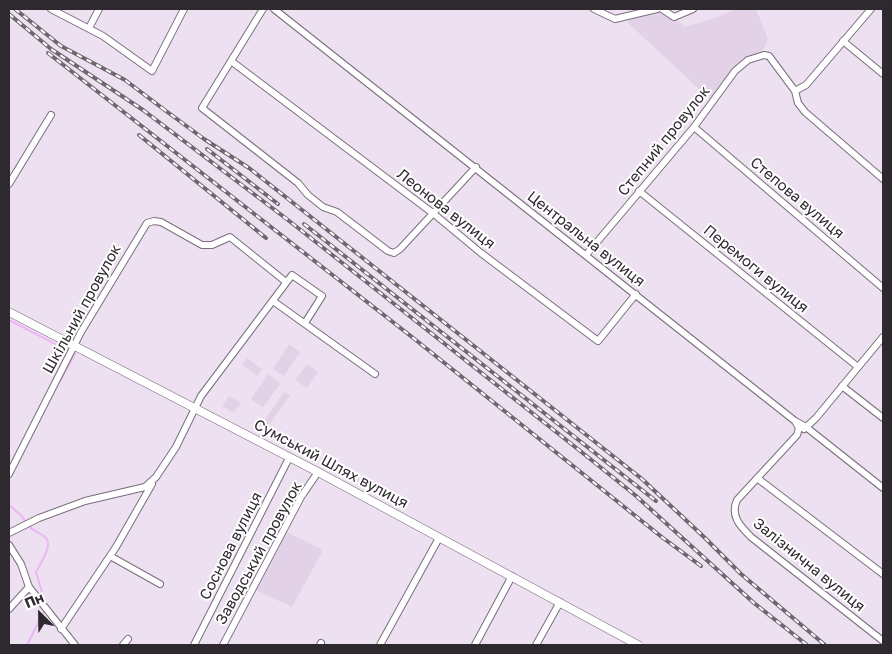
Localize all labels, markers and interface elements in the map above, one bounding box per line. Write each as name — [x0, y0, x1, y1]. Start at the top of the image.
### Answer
street label: Степний провулок — [614, 82, 714, 200]
street label: Степова вулиця — [746, 154, 848, 242]
street label: Леонова вулиця — [393, 165, 499, 253]
street label: Центральна вулиця — [524, 187, 648, 291]
street label: Перемоги вулиця — [700, 221, 812, 317]
street label: Шкільний провулок — [39, 241, 125, 377]
street label: Сумський Шлях вулиця — [251, 416, 411, 512]
street label: Заводський провулок — [212, 478, 306, 628]
street label: Соснова вулиця — [196, 489, 266, 603]
street label: Залізнична вулиця — [749, 514, 869, 616]
text: Пн — [22, 588, 46, 611]
north arrow — [15, 589, 65, 639]

